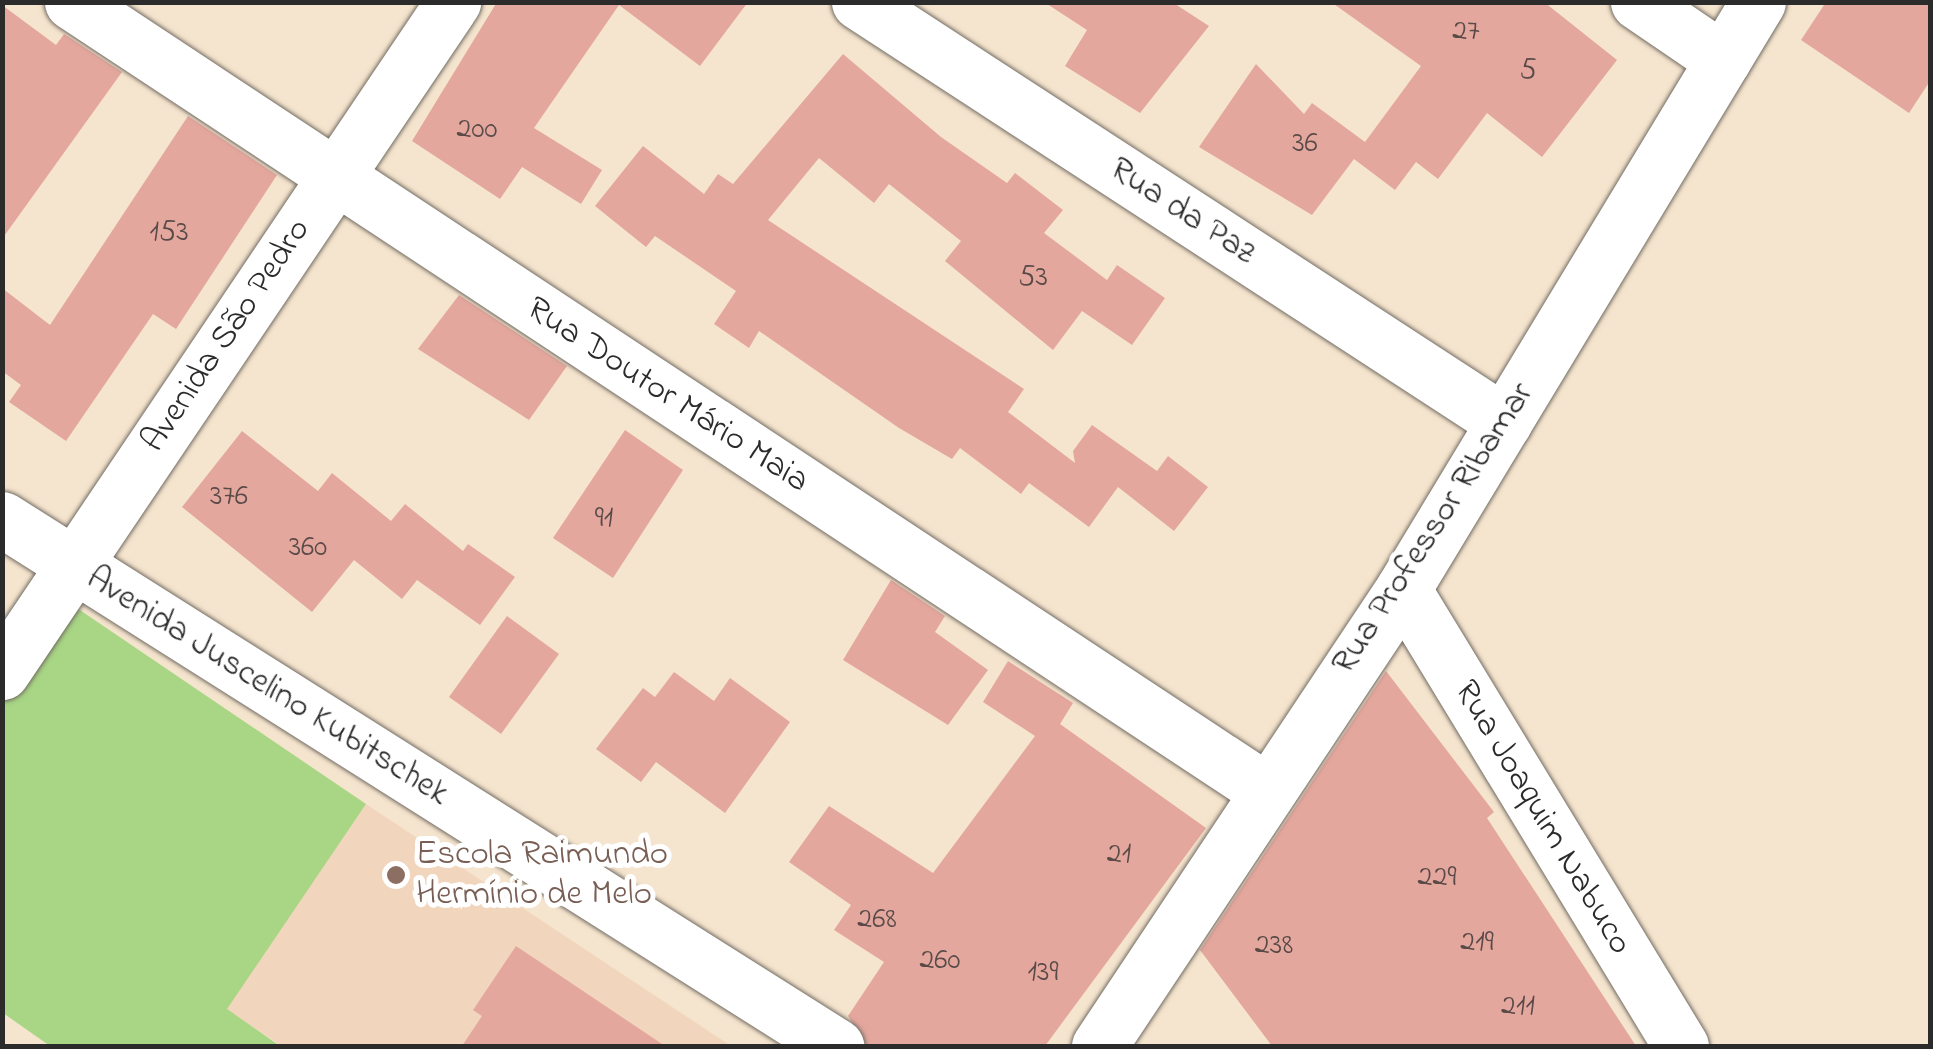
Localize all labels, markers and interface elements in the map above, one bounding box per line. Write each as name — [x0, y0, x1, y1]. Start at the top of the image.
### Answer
house number: 27 — [1452, 14, 1480, 50]
house number: 5 — [1519, 53, 1537, 89]
house number: 200 — [457, 112, 497, 148]
house number: 36 — [1292, 126, 1318, 162]
street label: Rua da Paz — [1101, 149, 1263, 275]
street label: Avenida São Pedro — [133, 211, 321, 461]
house number: 153 — [149, 215, 189, 251]
house number: 53 — [1018, 260, 1048, 296]
street label: Rua Doutor Mário Maia — [518, 289, 816, 503]
street label: Rua Professor Ribamar — [1324, 375, 1544, 683]
house number: 376 — [210, 479, 248, 515]
house number: 91 — [595, 501, 613, 537]
house number: 360 — [289, 530, 327, 566]
street label: Avenida Juscelino Kubitschek — [78, 558, 456, 816]
street label: Rua Joaquim Nabuco — [1444, 673, 1640, 963]
place label: Escola Raimundo Hermínio de Melo — [416, 834, 668, 916]
house number: 21 — [1107, 837, 1131, 873]
house number: 229 — [1418, 860, 1456, 896]
marker: Escola Raimundo Hermínio de Melo — [385, 864, 407, 886]
house number: 268 — [857, 902, 897, 938]
house number: 219 — [1460, 925, 1494, 961]
house number: 238 — [1255, 928, 1293, 964]
house number: 260 — [919, 943, 961, 979]
house number: 139 — [1028, 955, 1058, 991]
house number: 211 — [1501, 989, 1535, 1025]

